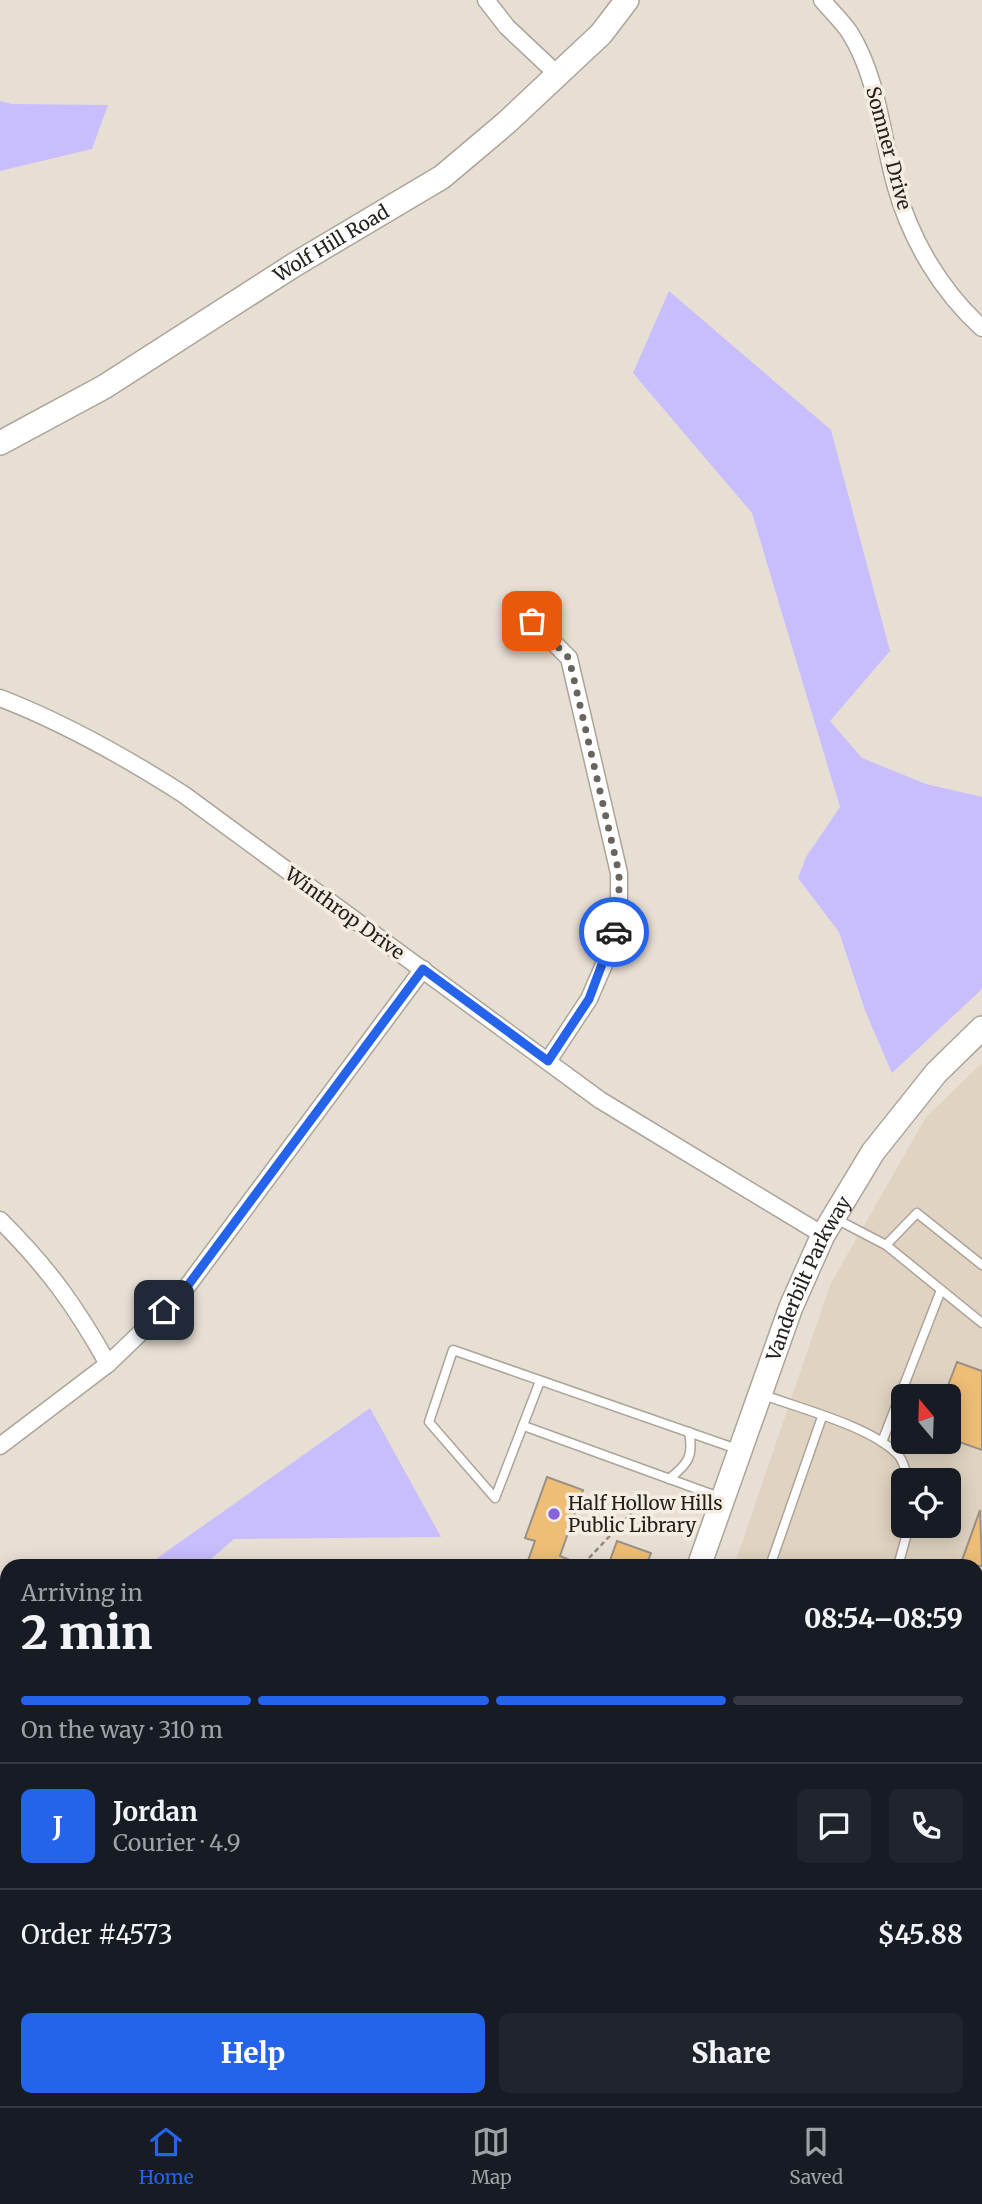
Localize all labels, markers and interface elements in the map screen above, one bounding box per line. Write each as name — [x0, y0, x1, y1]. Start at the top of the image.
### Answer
street label: Somner Drive — [861, 84, 917, 212]
street label: Wolf Hill Road — [268, 199, 393, 288]
pin — [502, 591, 562, 651]
icon: bag — [513, 602, 551, 640]
street label: Winthrop Drive — [280, 861, 409, 964]
courier — [579, 897, 649, 967]
icon: car — [595, 913, 633, 951]
street label: Vanderbilt Parkway — [761, 1191, 856, 1365]
pin — [134, 1280, 194, 1340]
icon: home — [145, 1291, 183, 1329]
north arrow — [891, 1384, 961, 1454]
map controls — [891, 1384, 961, 1538]
button: locate — [891, 1468, 961, 1538]
place label: Half Hollow Hills Public Library — [568, 1491, 723, 1537]
marker: Half Hollow Hills Public Library — [546, 1506, 562, 1522]
text: Arriving in — [21, 1578, 143, 1607]
text: 08:54–08:59 — [804, 1602, 963, 1635]
text: 2 min — [21, 1604, 153, 1662]
text: On the way · 310 m — [21, 1715, 223, 1744]
button: chat — [797, 1789, 871, 1863]
button: phone — [889, 1789, 963, 1863]
text: Jordan — [113, 1795, 198, 1828]
text: J — [53, 1810, 63, 1843]
text: Courier · 4.9 — [113, 1828, 241, 1857]
text: Order #4573 — [21, 1918, 173, 1951]
text: $45.88 — [878, 1918, 963, 1951]
button: Help — [21, 2013, 485, 2093]
button: Share — [499, 2013, 963, 2093]
tab: Home — [139, 2123, 194, 2189]
tab: Map — [471, 2123, 512, 2189]
tab: Saved — [789, 2123, 843, 2189]

